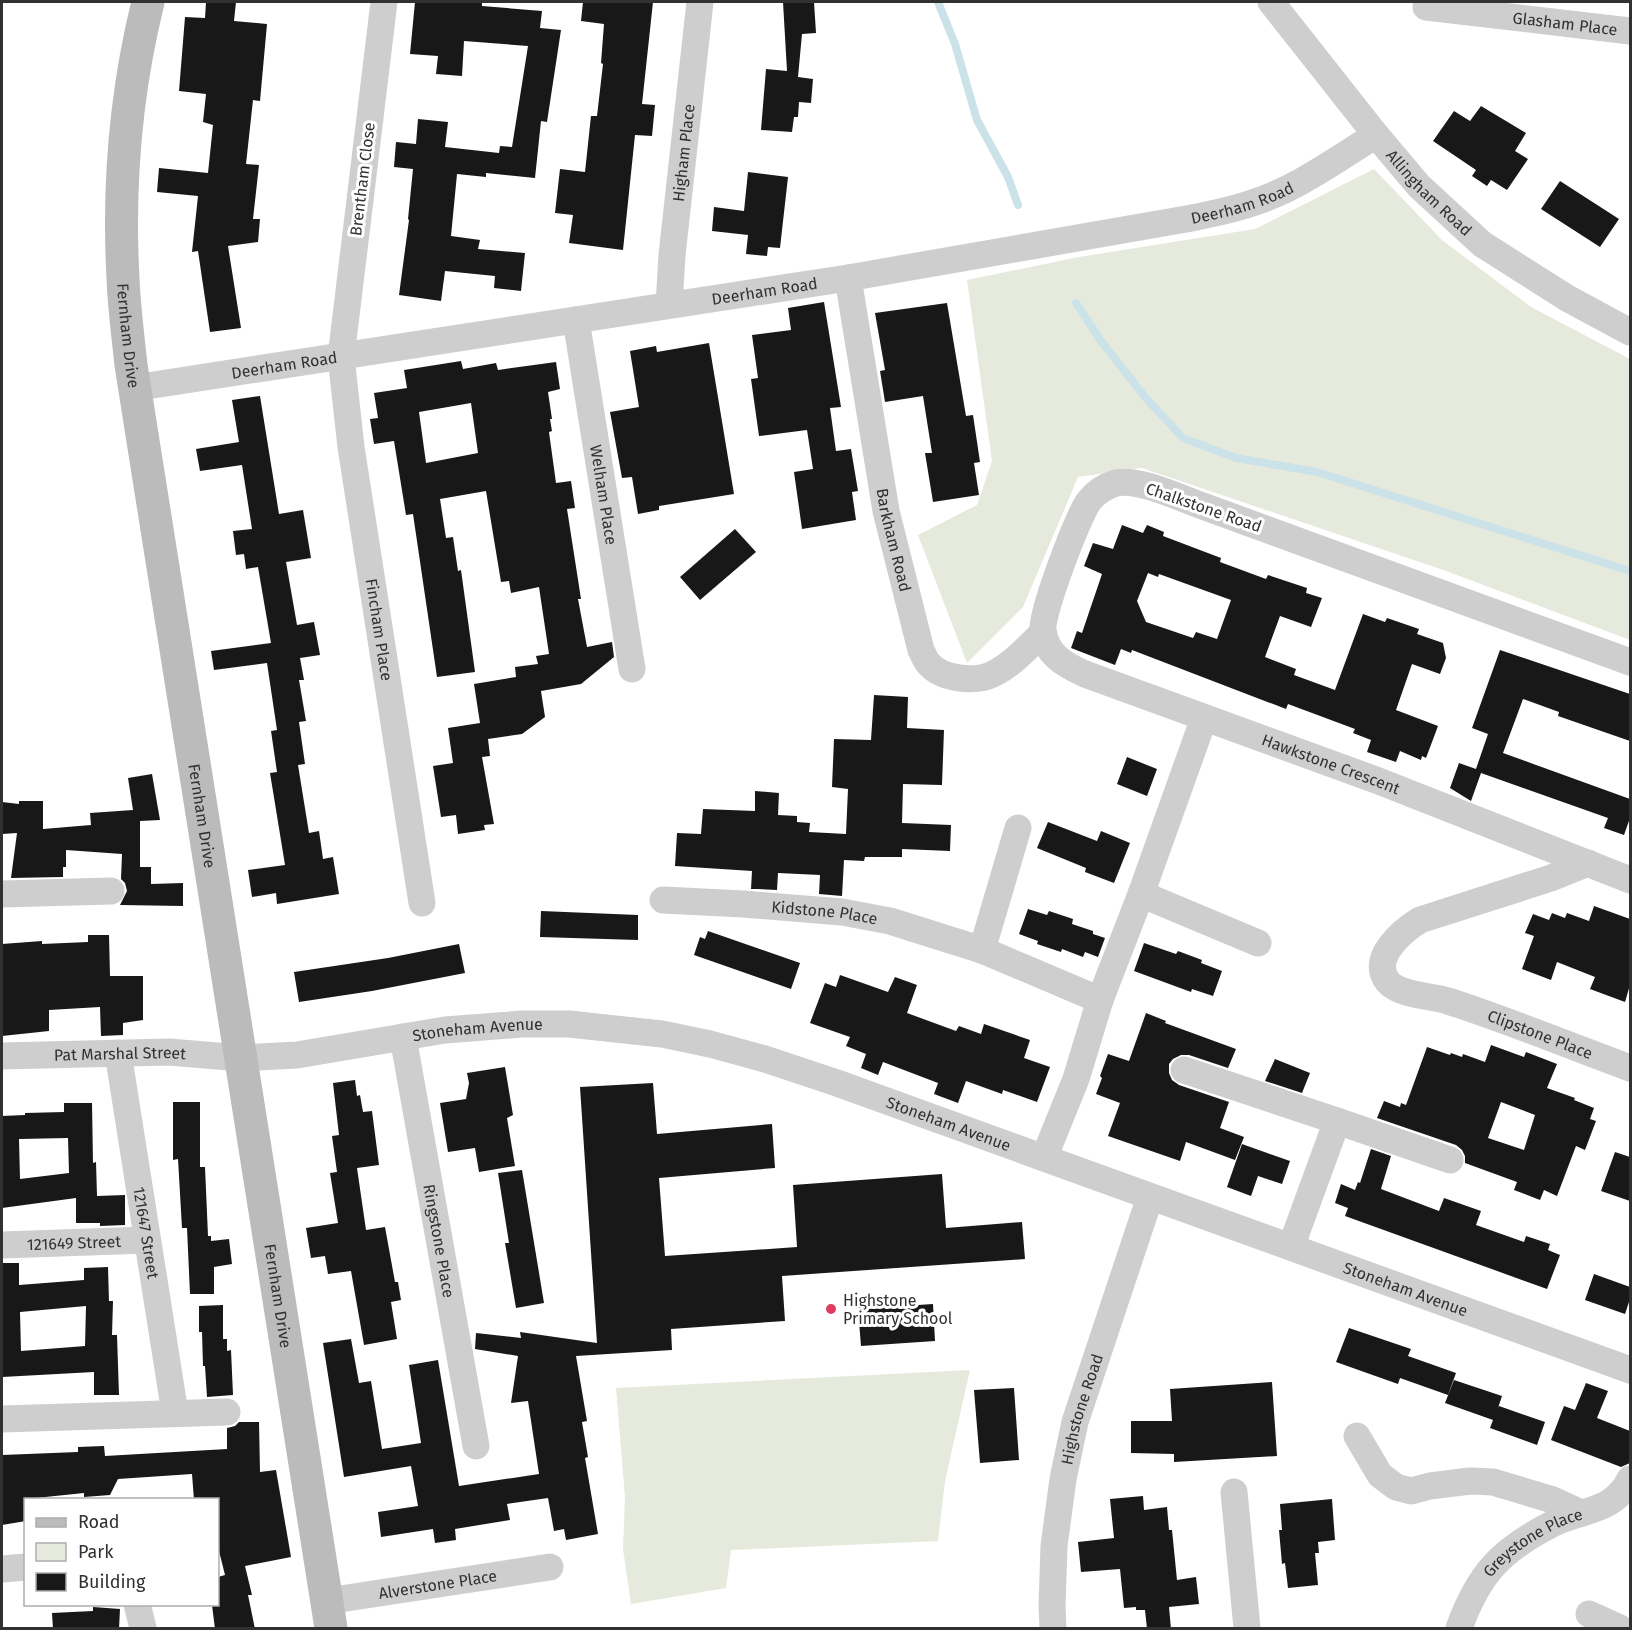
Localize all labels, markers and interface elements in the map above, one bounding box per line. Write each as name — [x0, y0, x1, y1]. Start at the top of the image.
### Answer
street label: Glasham Place — [1512, 8, 1618, 39]
street label: Higham Place — [669, 103, 699, 203]
street label: Brentham Close — [346, 121, 379, 237]
street label: Allingham Road — [1382, 146, 1476, 240]
street label: Deerham Road — [1189, 178, 1297, 228]
street label: Deerham Road — [710, 274, 819, 309]
street label: Fernham Drive — [113, 283, 144, 389]
street label: Deerham Road — [230, 348, 339, 383]
street label: Welham Place — [586, 443, 621, 546]
street label: Chalkstone Road — [1143, 479, 1264, 536]
street label: Barkham Road — [872, 487, 915, 594]
street label: Fincham Place — [362, 577, 396, 682]
street label: Hawkstone Crescent — [1259, 730, 1403, 799]
street label: Fernham Drive — [184, 762, 220, 869]
street label: Kidstone Place — [771, 897, 879, 928]
street label: Clipstone Place — [1485, 1006, 1595, 1063]
street label: Stoneham Avenue — [411, 1015, 543, 1045]
street label: Pat Marshal Street — [54, 1043, 187, 1065]
street label: Stoneham Avenue — [884, 1093, 1013, 1155]
street label: Ringstone Place — [419, 1183, 458, 1299]
street label: 121647 Street — [129, 1185, 163, 1280]
street label: 121649 Street — [27, 1232, 122, 1254]
street label: Fernham Drive — [260, 1243, 296, 1349]
street label: Stoneham Avenue — [1341, 1258, 1470, 1321]
place label: Highstone Primary School — [843, 1291, 953, 1328]
marker: Highstone Primary School — [824, 1302, 838, 1316]
street label: Highstone Road — [1057, 1351, 1107, 1466]
legend — [24, 1498, 219, 1606]
street label: Greystone Place — [1479, 1505, 1585, 1581]
text: Road — [78, 1511, 120, 1533]
text: Park — [78, 1541, 114, 1563]
street label: Alverstone Place — [377, 1566, 498, 1603]
text: Building — [78, 1571, 146, 1593]

